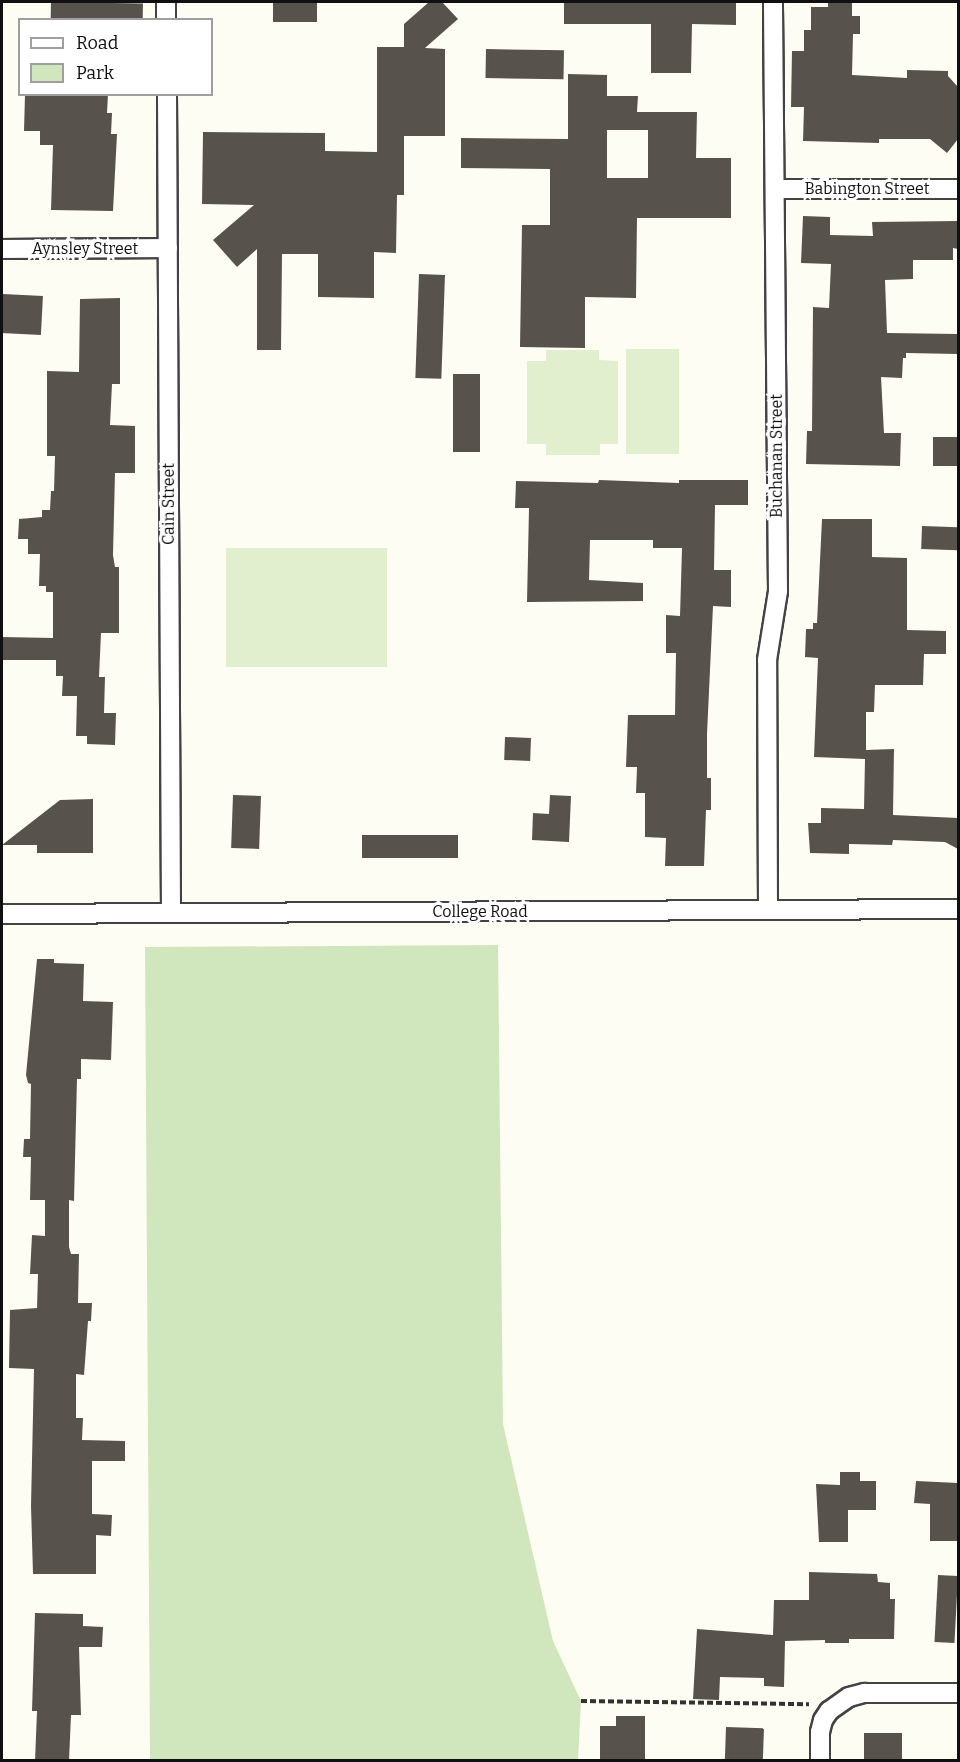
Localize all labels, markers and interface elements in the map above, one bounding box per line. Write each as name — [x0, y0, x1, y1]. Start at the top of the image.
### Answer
legend — [18, 18, 213, 96]
text: Road — [76, 32, 118, 54]
text: Park — [76, 62, 114, 84]
street label: Babington Street — [805, 179, 929, 199]
street label: Aynsley Street — [32, 239, 138, 259]
street label: Buchanan Street — [767, 394, 787, 518]
street label: Cain Street — [159, 463, 179, 545]
street label: College Road — [432, 902, 528, 922]

